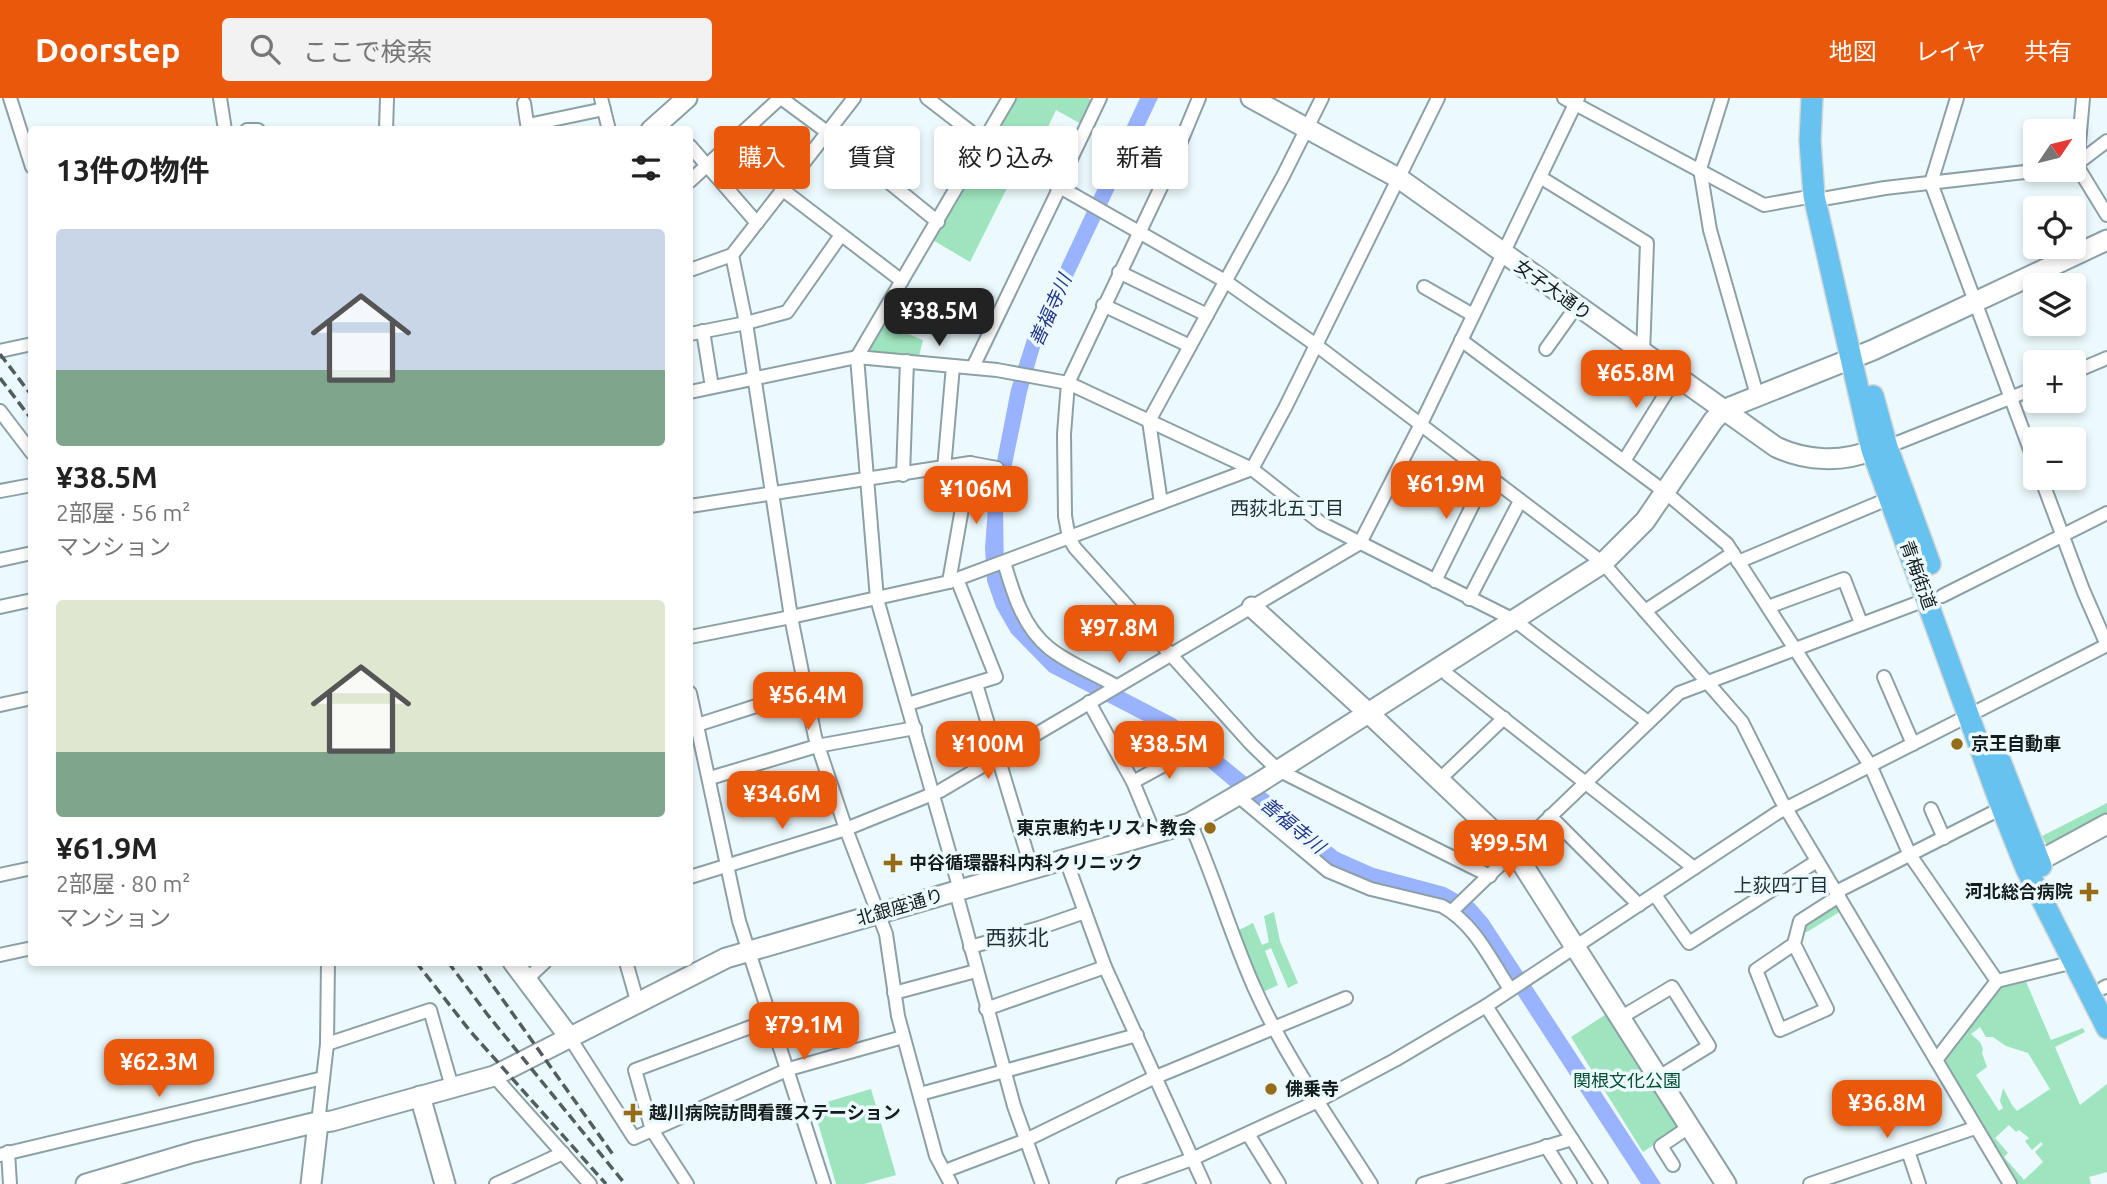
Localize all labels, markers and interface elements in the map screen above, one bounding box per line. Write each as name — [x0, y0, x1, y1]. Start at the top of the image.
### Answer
search box — [222, 18, 712, 81]
icon: search — [246, 30, 284, 68]
text: Doorstep — [35, 31, 180, 68]
text: ここで検索 — [302, 37, 432, 66]
text: 地図 — [1829, 38, 1877, 65]
text: レイヤ — [1915, 38, 1986, 65]
text: 共有 — [2024, 38, 2072, 65]
north arrow — [2023, 119, 2086, 182]
map controls — [2023, 119, 2086, 490]
chip: 購入 — [714, 126, 810, 189]
chip: 賃貸 — [824, 126, 920, 189]
chip: 絞り込み — [934, 126, 1078, 189]
chip: 新着 — [1092, 126, 1188, 189]
icon: filters — [627, 149, 665, 187]
text: 13件の物件 — [56, 153, 210, 187]
button: locate — [2023, 196, 2086, 259]
street label: 女子大通り — [1511, 255, 1596, 324]
water label: 善福寺川 — [1024, 269, 1076, 349]
button: layers — [2023, 273, 2086, 336]
icon: home — [298, 275, 424, 401]
pin: ¥38.5M — [882, 288, 996, 348]
text: ¥38.5M — [900, 298, 978, 323]
pin: ¥65.8M — [1579, 350, 1693, 410]
button: + — [2023, 350, 2086, 413]
text: ¥65.8M — [1597, 360, 1675, 385]
button: − — [2023, 427, 2086, 490]
text: ¥38.5M — [56, 460, 158, 494]
pin: ¥61.9M — [1389, 462, 1503, 521]
pin: ¥106M — [927, 466, 1025, 526]
text: ¥61.9M — [1407, 471, 1485, 496]
text: ¥106M — [940, 476, 1012, 501]
district label: 西荻北五丁目 — [1230, 497, 1344, 519]
text: 2部屋 · 56 m² — [56, 500, 190, 525]
text: マンション — [56, 534, 171, 559]
street label: 青梅街道 — [1897, 537, 1941, 612]
pin: ¥97.8M — [1062, 606, 1176, 665]
text: ¥97.8M — [1080, 615, 1158, 640]
icon: home — [298, 646, 424, 772]
pin: ¥56.4M — [751, 672, 865, 732]
text: ¥56.4M — [769, 682, 847, 707]
pin: ¥100M — [939, 722, 1037, 781]
pin: ¥38.5M — [1112, 722, 1226, 781]
text: ¥100M — [952, 731, 1024, 756]
text: ¥38.5M — [1130, 731, 1208, 756]
place label: 京王自動車 — [1971, 733, 2061, 753]
marker: 京王自動車 — [1949, 736, 1965, 752]
pin: ¥34.6M — [725, 772, 839, 831]
text: ¥34.6M — [743, 781, 821, 806]
water label: 善福寺川 — [1257, 793, 1331, 859]
place label: 東京恵約キリスト教会 — [1016, 817, 1196, 837]
marker: 東京恵約キリスト教会 — [1202, 820, 1218, 836]
pin: ¥99.5M — [1452, 820, 1566, 880]
text: ¥99.5M — [1470, 830, 1548, 855]
text: ¥61.9M — [56, 831, 158, 865]
place label: 中谷循環器科内科クリニック — [909, 852, 1143, 872]
marker: 中谷循環器科内科クリニック — [883, 853, 903, 873]
text: 2部屋 · 80 m² — [56, 871, 190, 896]
district label: 上荻四丁目 — [1733, 874, 1829, 896]
place label: 河北総合病院 — [1965, 881, 2073, 901]
marker: 河北総合病院 — [2079, 882, 2099, 902]
street label: 北銀座通り — [854, 884, 946, 928]
text: マンション — [56, 905, 171, 930]
district label: 西荻北 — [986, 925, 1049, 949]
pin: ¥79.1M — [747, 1002, 861, 1062]
text: ¥79.1M — [765, 1012, 843, 1037]
pin: ¥62.3M — [102, 1040, 216, 1099]
text: ¥62.3M — [120, 1049, 198, 1074]
park label: 関根文化公園 — [1573, 1070, 1681, 1090]
place label: 佛乗寺 — [1285, 1078, 1339, 1098]
pin: ¥36.8M — [1830, 1080, 1944, 1140]
marker: 佛乗寺 — [1263, 1081, 1279, 1097]
text: ¥36.8M — [1848, 1090, 1926, 1115]
place label: 越川病院訪問看護ステーション — [649, 1102, 901, 1122]
marker: 越川病院訪問看護ステーション — [623, 1103, 643, 1123]

